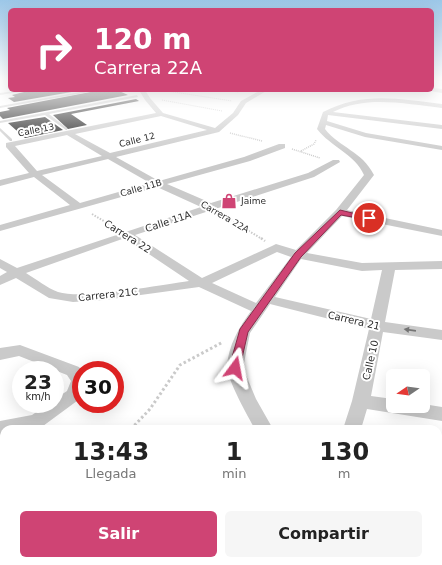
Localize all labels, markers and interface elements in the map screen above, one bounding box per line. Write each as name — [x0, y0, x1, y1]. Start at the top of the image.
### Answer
text: 120 m — [94, 23, 191, 56]
icon: right — [28, 24, 80, 76]
text: Carrera 22A — [94, 57, 202, 78]
street label: Calle 13 — [17, 122, 55, 138]
street label: Calle 12 — [118, 131, 156, 149]
street label: Calle 11B — [119, 177, 163, 199]
shop icon: Jaime — [220, 192, 238, 210]
place label: Jaime — [240, 196, 266, 206]
street label: Carrera 22A — [199, 199, 252, 235]
pin — [352, 201, 386, 235]
icon: arrive — [358, 207, 380, 229]
street label: Calle 11A — [144, 209, 193, 234]
street label: Carrera 22 — [102, 218, 153, 255]
street label: Carrera 21C — [78, 286, 139, 303]
street label: Carrera 21 — [327, 309, 381, 332]
one-way arrow — [404, 327, 416, 333]
street label: Calle 10 — [361, 339, 380, 381]
position arrow — [214, 347, 256, 389]
speed limit sign: 30 — [72, 361, 124, 413]
north arrow — [386, 369, 430, 413]
map controls — [386, 369, 430, 413]
text: 23 — [24, 370, 52, 394]
text: km/h — [25, 391, 51, 402]
text: 13:43 — [73, 438, 149, 466]
text: 1 — [226, 438, 242, 466]
text: 130 — [319, 438, 369, 466]
text: Llegada — [85, 466, 137, 481]
text: min — [222, 466, 246, 481]
text: m — [338, 466, 351, 481]
button: Salir — [20, 511, 217, 557]
button: Compartir — [225, 511, 422, 557]

